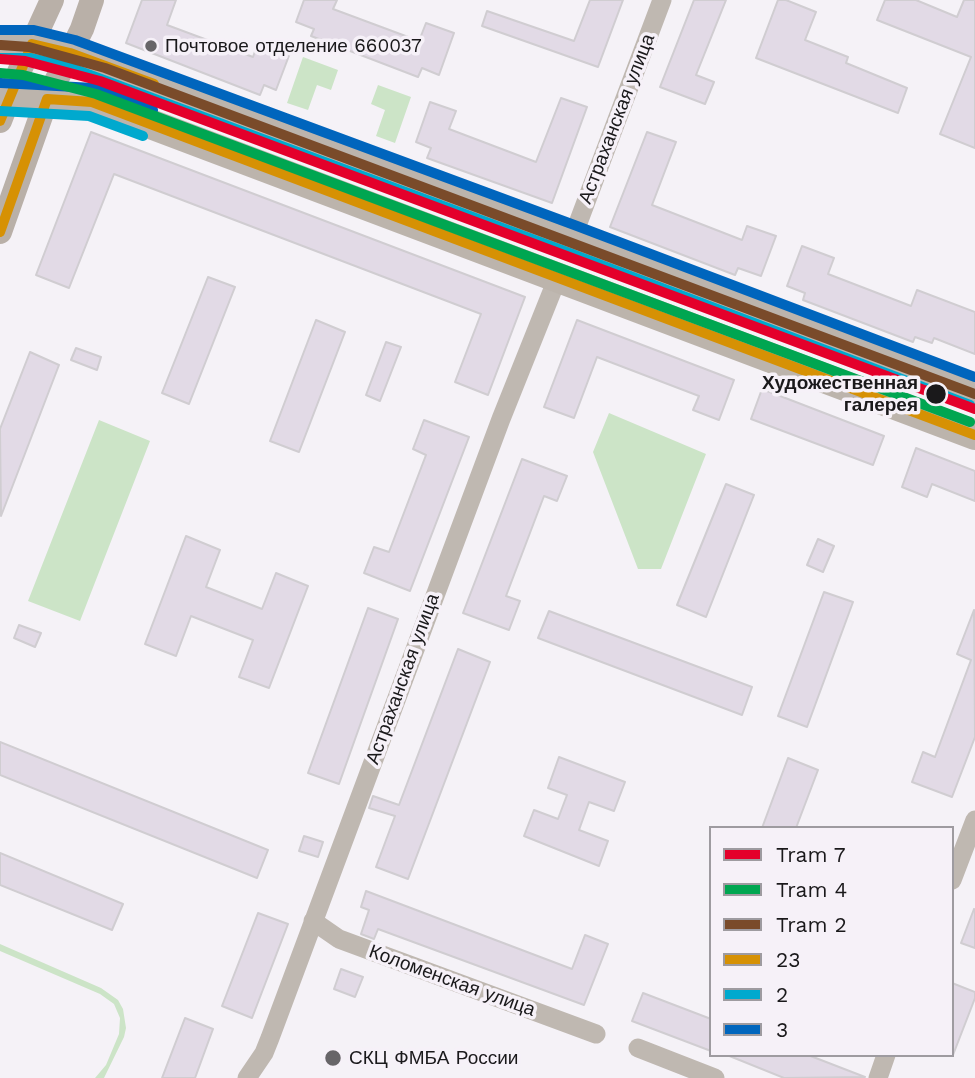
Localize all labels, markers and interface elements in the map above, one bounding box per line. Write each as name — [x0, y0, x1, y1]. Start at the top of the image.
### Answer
street label: Астраханская улица — [574, 31, 660, 207]
place label: Почтовое отделение 660037 — [165, 35, 422, 57]
marker: Почтовое отделение 660037 — [143, 38, 159, 54]
place label: Художественная галерея — [762, 372, 918, 416]
marker: Художественная галерея — [924, 382, 948, 406]
street label: Астраханская улица — [361, 590, 445, 768]
legend — [709, 826, 954, 1057]
text: Tram 7 — [776, 842, 846, 867]
text: Tram 4 — [776, 877, 847, 902]
text: Tram 2 — [776, 912, 847, 937]
street label: Коломенская улица — [366, 940, 538, 1022]
text: 23 — [776, 947, 801, 972]
text: 2 — [776, 982, 788, 1007]
text: 3 — [776, 1017, 788, 1042]
place label: СКЦ ФМБА России — [349, 1047, 518, 1069]
marker: СКЦ ФМБА России — [323, 1048, 343, 1068]

